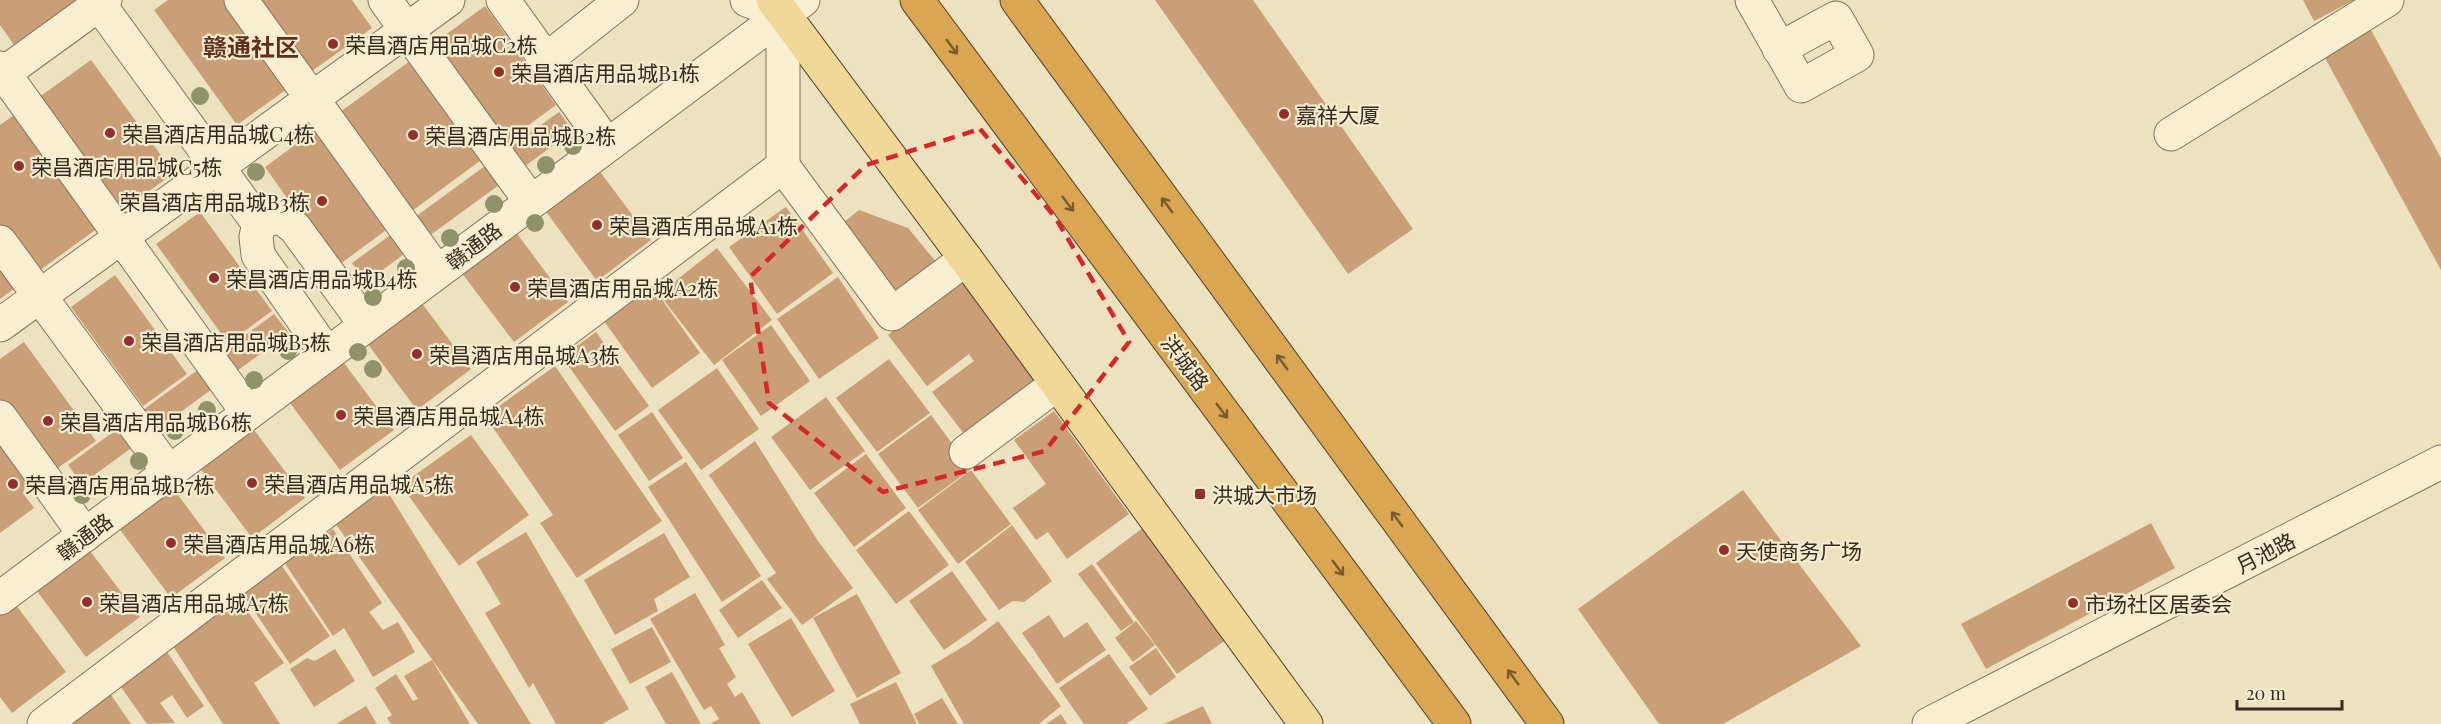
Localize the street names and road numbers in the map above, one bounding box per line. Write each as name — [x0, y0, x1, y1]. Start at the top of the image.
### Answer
street label: 赣通路 — [439, 215, 507, 275]
street label: 洪城路 — [1156, 328, 1216, 396]
street label: 赣通路 — [50, 506, 118, 566]
street label: 月池路 — [2231, 525, 2299, 579]

